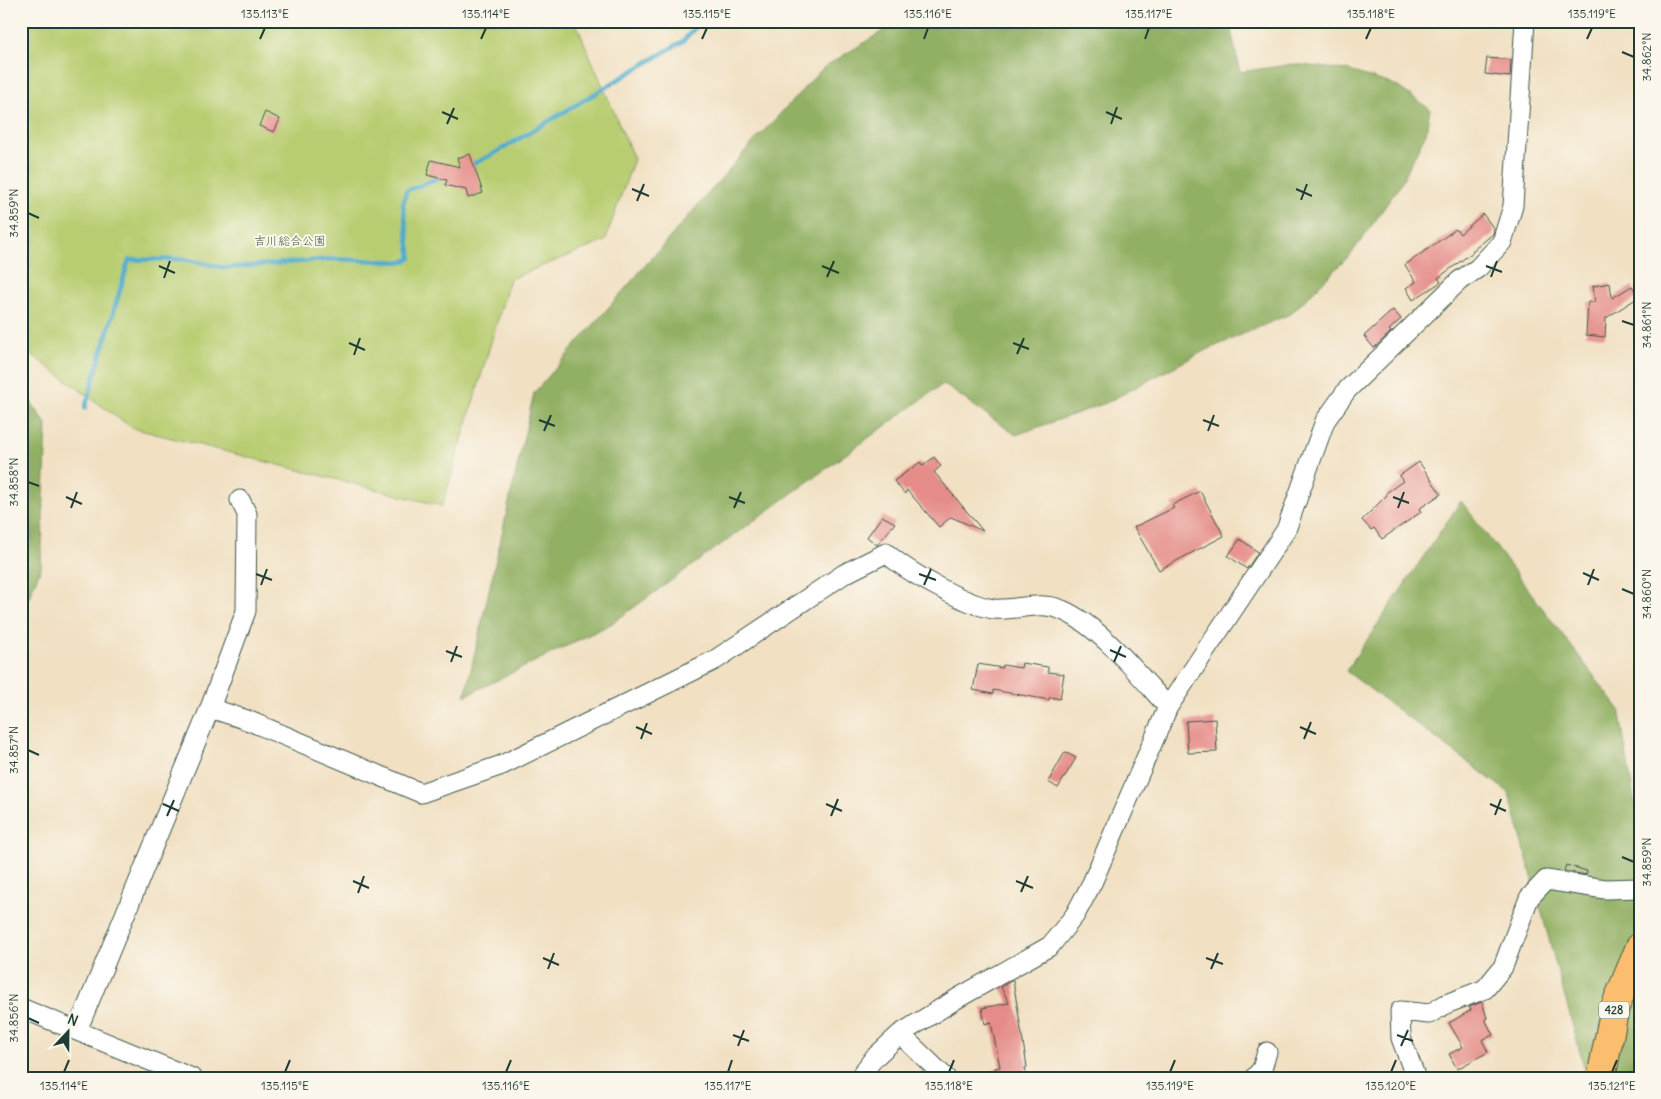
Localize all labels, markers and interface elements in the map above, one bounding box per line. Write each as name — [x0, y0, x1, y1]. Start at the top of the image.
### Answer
text: 135.113°E — [241, 6, 289, 21]
text: 135.114°E — [462, 6, 510, 21]
text: 135.115°E — [683, 6, 731, 21]
text: 135.116°E — [904, 6, 952, 21]
text: 135.117°E — [1126, 6, 1172, 21]
text: 135.118°E — [1347, 6, 1395, 21]
text: 135.119°E — [1568, 6, 1616, 21]
text: 34.862°N — [1639, 33, 1654, 81]
text: 34.859°N — [6, 188, 21, 238]
park label: 吉川総合公園 — [254, 233, 326, 248]
text: 34.861°N — [1639, 301, 1654, 349]
text: 34.858°N — [6, 457, 21, 507]
text: 34.860°N — [1639, 569, 1654, 619]
text: 34.857°N — [6, 726, 21, 774]
text: 34.859°N — [1639, 837, 1654, 887]
text: 34.856°N — [6, 993, 21, 1043]
road number: 428 — [1599, 1002, 1629, 1018]
north arrow — [42, 1006, 92, 1056]
text: N — [65, 1010, 81, 1030]
text: 135.114°E — [40, 1078, 88, 1093]
text: 135.115°E — [261, 1078, 309, 1093]
text: 135.116°E — [482, 1078, 530, 1093]
text: 135.117°E — [705, 1078, 751, 1093]
text: 135.118°E — [925, 1078, 973, 1093]
text: 135.119°E — [1146, 1078, 1194, 1093]
text: 135.120°E — [1366, 1078, 1416, 1093]
text: 135.121°E — [1588, 1078, 1636, 1093]

